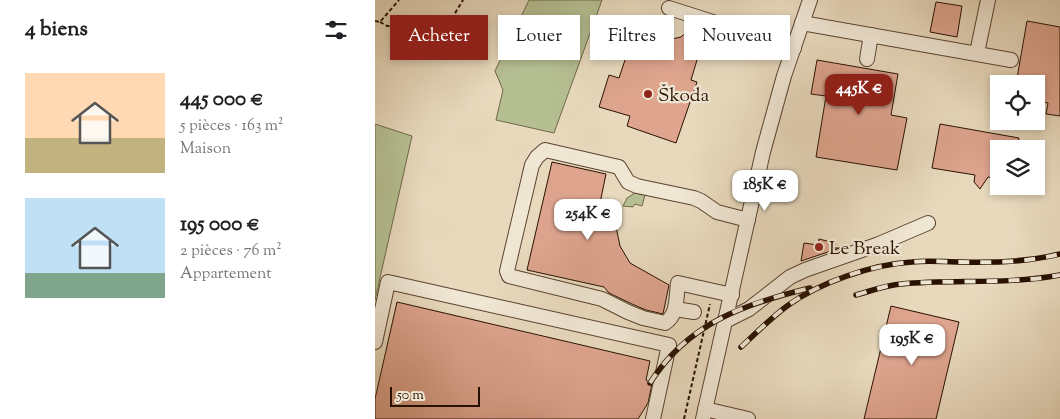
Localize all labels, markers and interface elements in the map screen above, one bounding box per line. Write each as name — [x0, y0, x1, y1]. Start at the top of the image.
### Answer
text: 4 biens — [25, 15, 88, 45]
chip: Acheter — [390, 15, 488, 60]
chip: Louer — [498, 15, 580, 60]
chip: Filtres — [590, 15, 674, 60]
chip: Nouveau — [684, 15, 790, 60]
icon: filters — [322, 16, 350, 44]
pin: 445K € — [818, 74, 900, 116]
map controls — [990, 75, 1045, 195]
button: locate — [990, 75, 1045, 130]
text: 445K € — [836, 78, 882, 101]
place label: Škoda — [658, 83, 710, 110]
text: 445 000 € — [180, 85, 264, 115]
marker: Škoda — [642, 88, 654, 100]
icon: home — [65, 93, 125, 153]
text: 5 pièces · 163 m² — [180, 115, 283, 138]
text: Maison — [180, 138, 231, 161]
button: layers — [990, 140, 1045, 195]
pin: 185K € — [724, 170, 806, 212]
text: 185K € — [743, 174, 787, 197]
pin: 254K € — [547, 198, 629, 241]
text: 254K € — [565, 203, 611, 226]
text: 195 000 € — [180, 210, 260, 240]
icon: home — [65, 218, 125, 278]
place label: Le Break — [829, 236, 901, 263]
text: 2 pièces · 76 m² — [180, 240, 282, 263]
marker: Le Break — [813, 241, 825, 253]
text: Appartement — [180, 263, 272, 286]
pin: 195K € — [871, 324, 953, 366]
text: 195K € — [890, 328, 934, 351]
scale bar — [390, 384, 480, 407]
text: 50 m — [397, 386, 424, 406]

